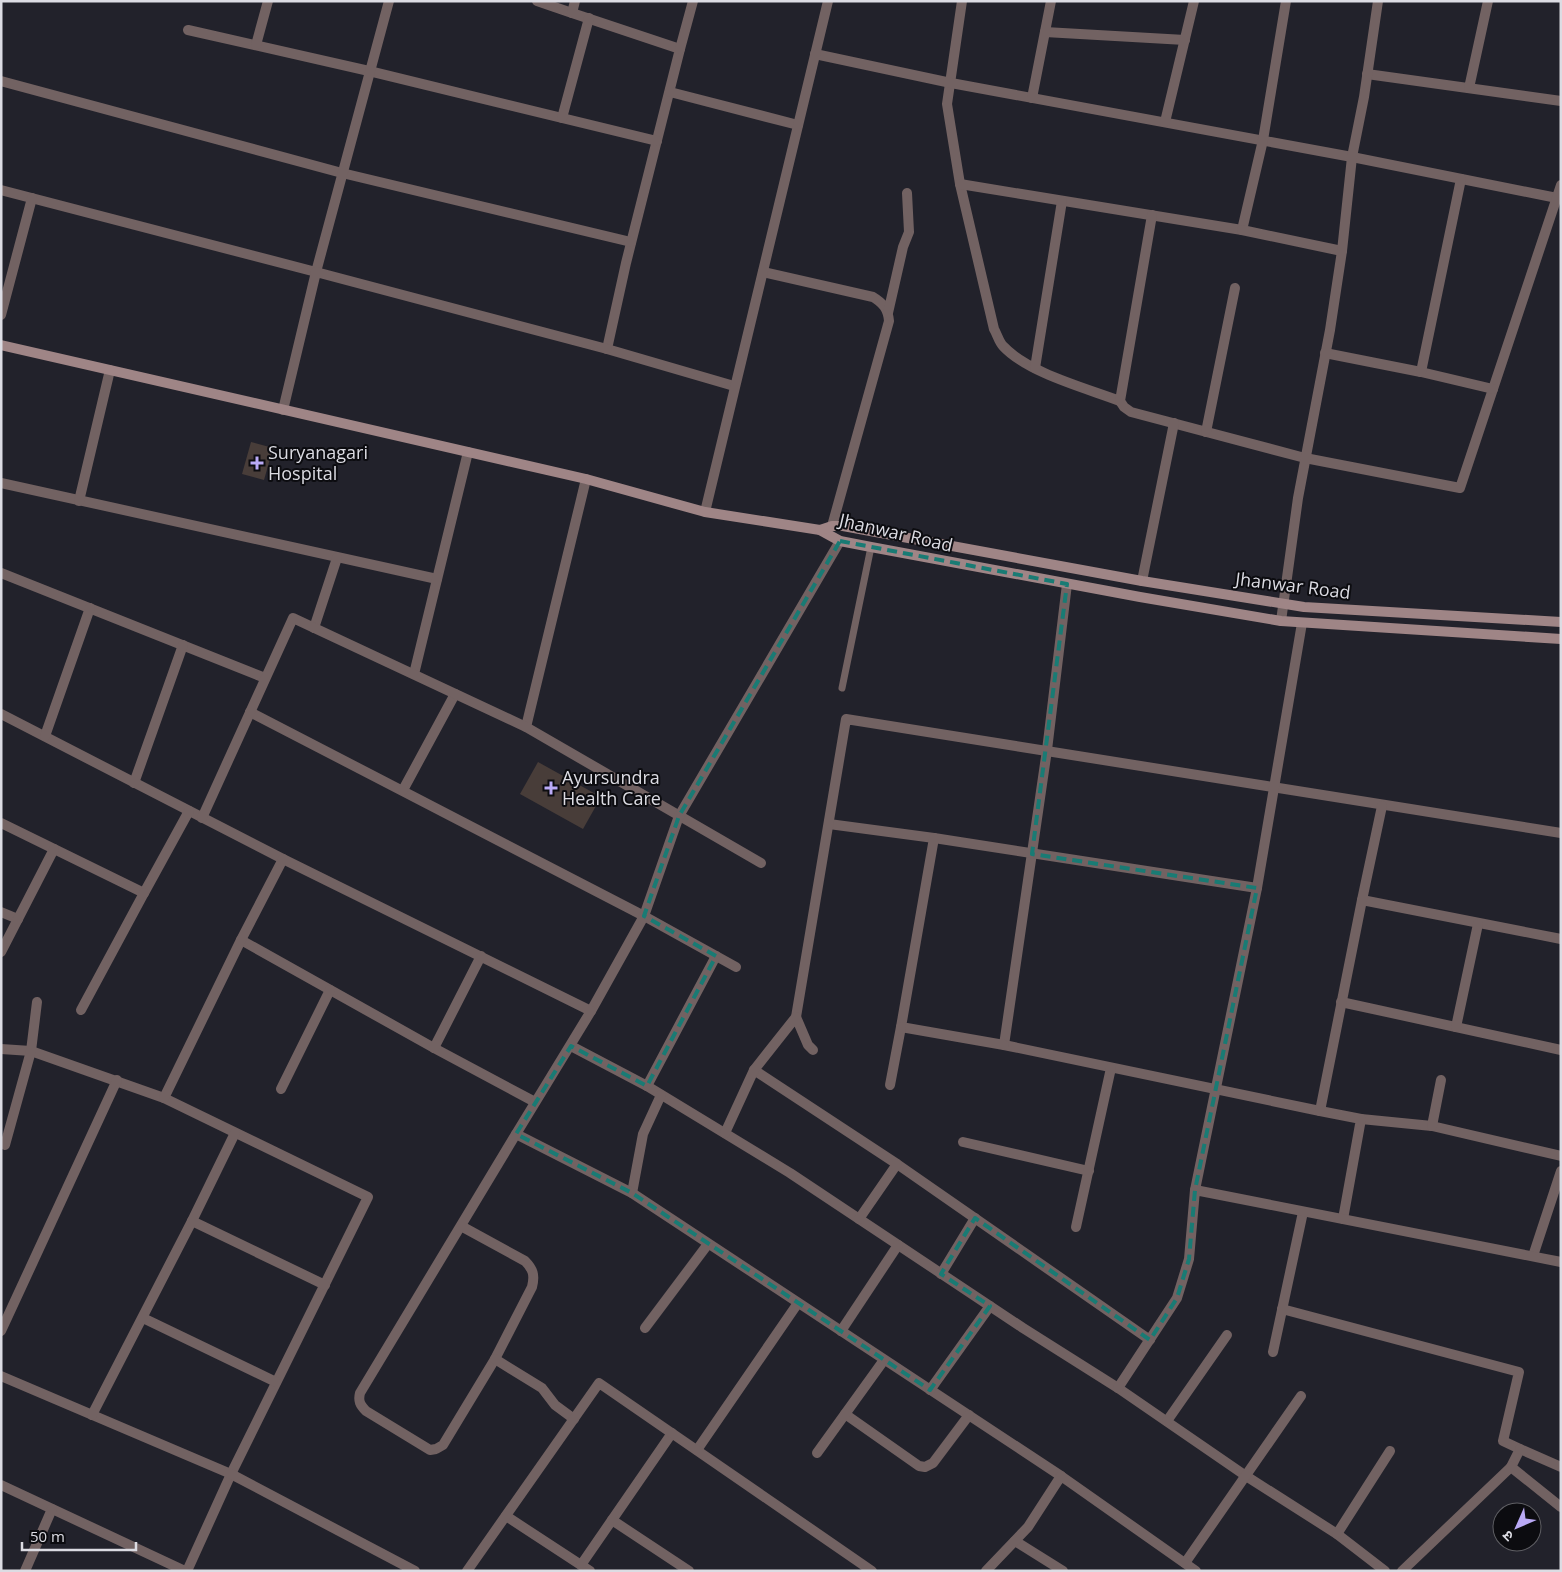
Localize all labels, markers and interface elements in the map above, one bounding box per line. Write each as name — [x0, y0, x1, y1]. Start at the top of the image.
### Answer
place label: Suryanagari Hospital — [268, 440, 368, 485]
marker: Suryanagari Hospital — [250, 456, 264, 470]
street label: Jhanwar Road — [835, 507, 955, 557]
street label: Jhanwar Road — [1232, 566, 1352, 604]
place label: Ayursundra Health Care — [562, 765, 661, 810]
marker: Ayursundra Health Care — [544, 781, 558, 795]
north arrow — [1492, 1502, 1542, 1552]
scale bar — [22, 1520, 136, 1552]
text: 50 m — [30, 1526, 65, 1546]
text: उ — [1497, 1526, 1517, 1546]

